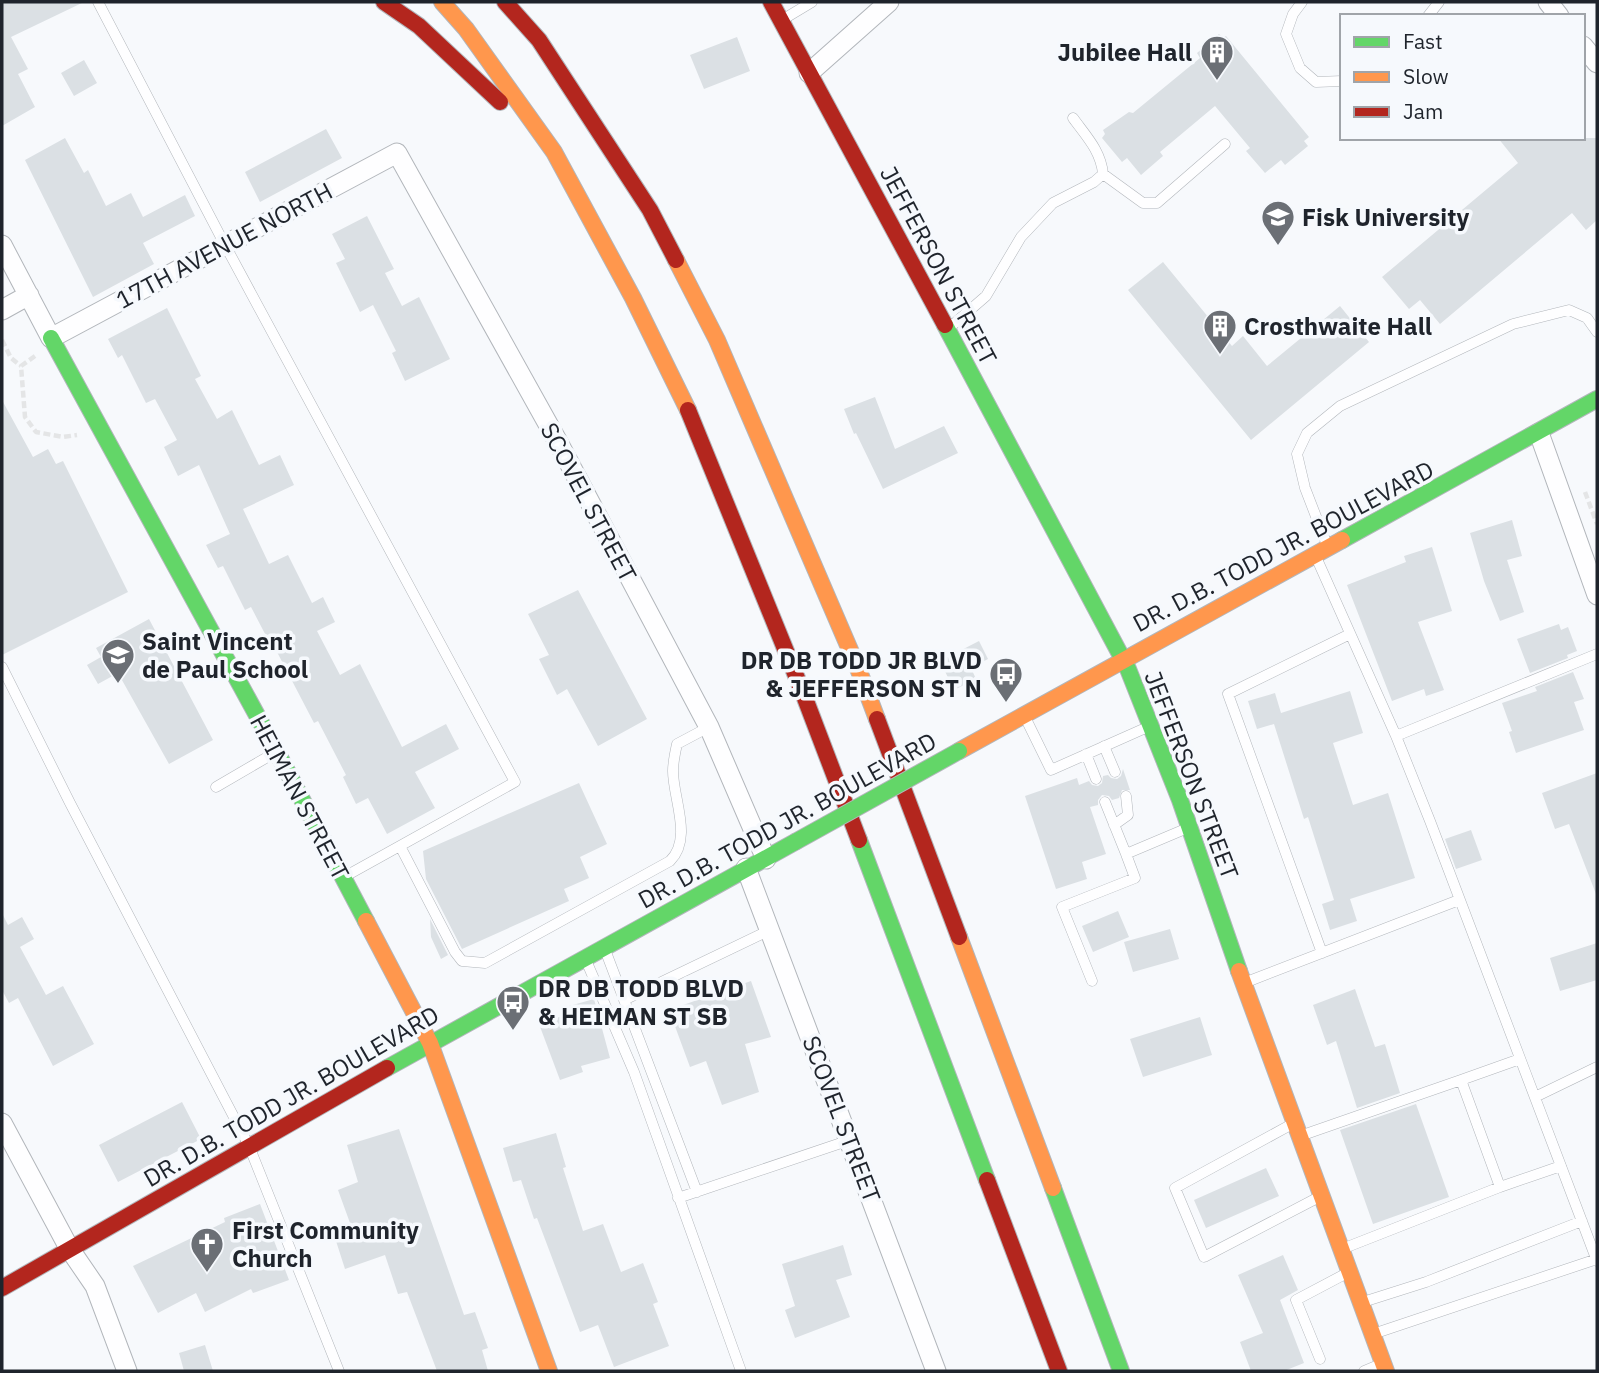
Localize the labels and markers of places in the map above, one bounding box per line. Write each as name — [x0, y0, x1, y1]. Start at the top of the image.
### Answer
building icon: Jubilee Hall — [1198, 33, 1236, 82]
place label: Jubilee Hall — [1058, 36, 1192, 68]
school or university icon: Fisk University — [1259, 198, 1297, 247]
place label: Fisk University — [1302, 201, 1469, 233]
building icon: Crosthwaite Hall — [1201, 307, 1239, 356]
place label: Crosthwaite Hall — [1244, 310, 1432, 342]
place label: Saint Vincent de Paul School — [142, 625, 308, 685]
school or university icon: Saint Vincent de Paul School — [99, 636, 137, 685]
place label: DR DB TODD JR BLVD & JEFFERSON ST N — [741, 644, 982, 704]
bus stop icon: DR DB TODD JR BLVD & JEFFERSON ST N — [987, 655, 1025, 704]
place label: DR DB TODD BLVD & HEIMAN ST SB — [538, 972, 744, 1032]
bus stop icon: DR DB TODD BLVD & HEIMAN ST SB — [494, 983, 532, 1032]
place label: First Community Church — [232, 1214, 419, 1274]
church icon: First Community Church — [188, 1225, 226, 1274]

